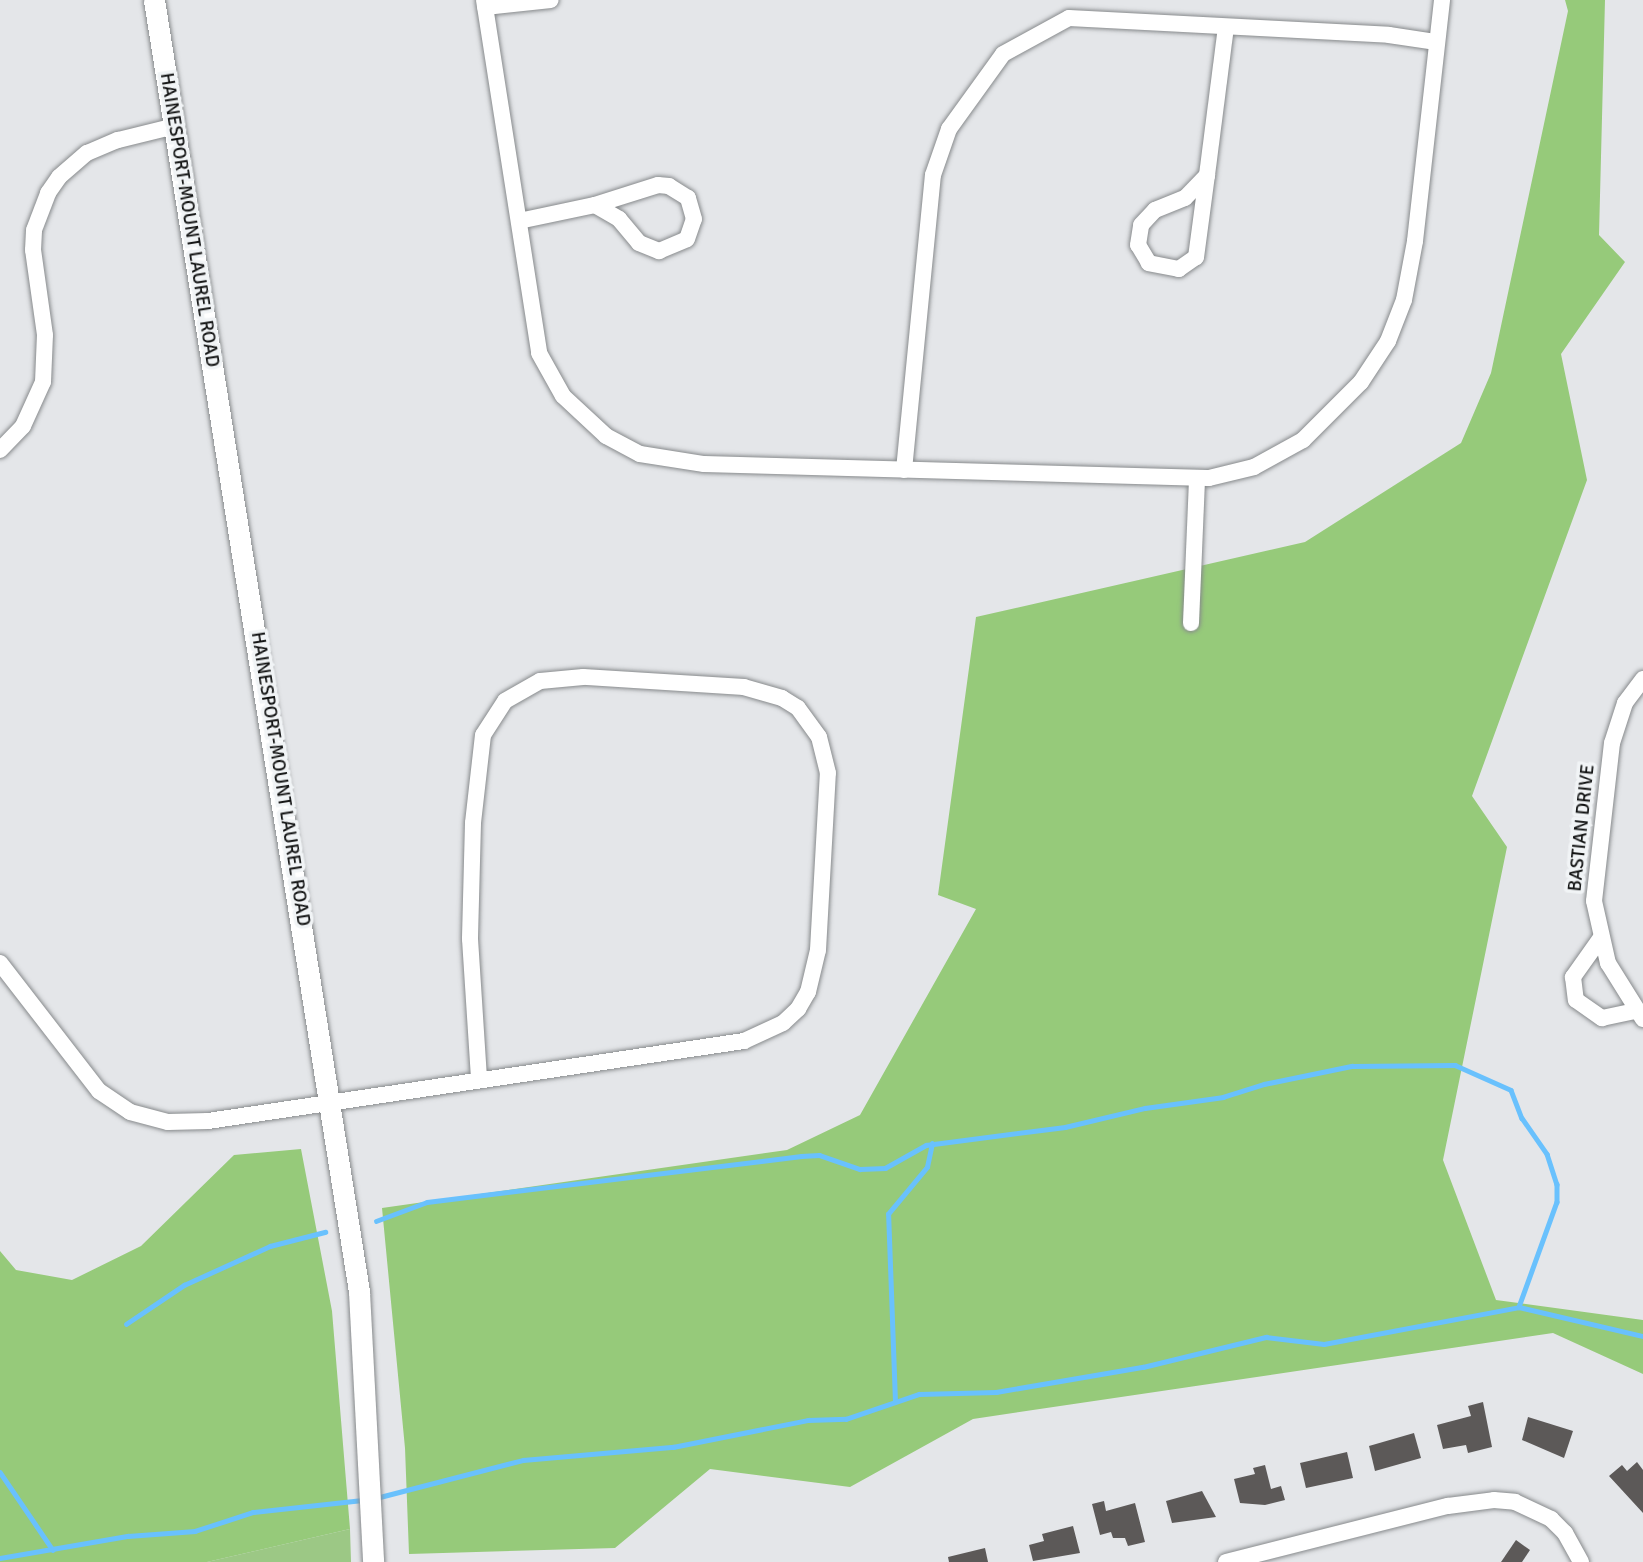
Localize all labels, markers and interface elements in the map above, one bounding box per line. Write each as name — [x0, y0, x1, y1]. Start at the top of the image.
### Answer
street label: HAINESPORT-MOUNT LAUREL ROAD — [154, 71, 224, 369]
street label: HAINESPORT-MOUNT LAUREL ROAD — [245, 630, 315, 928]
street label: BASTIAN DRIVE — [1564, 763, 1600, 893]

